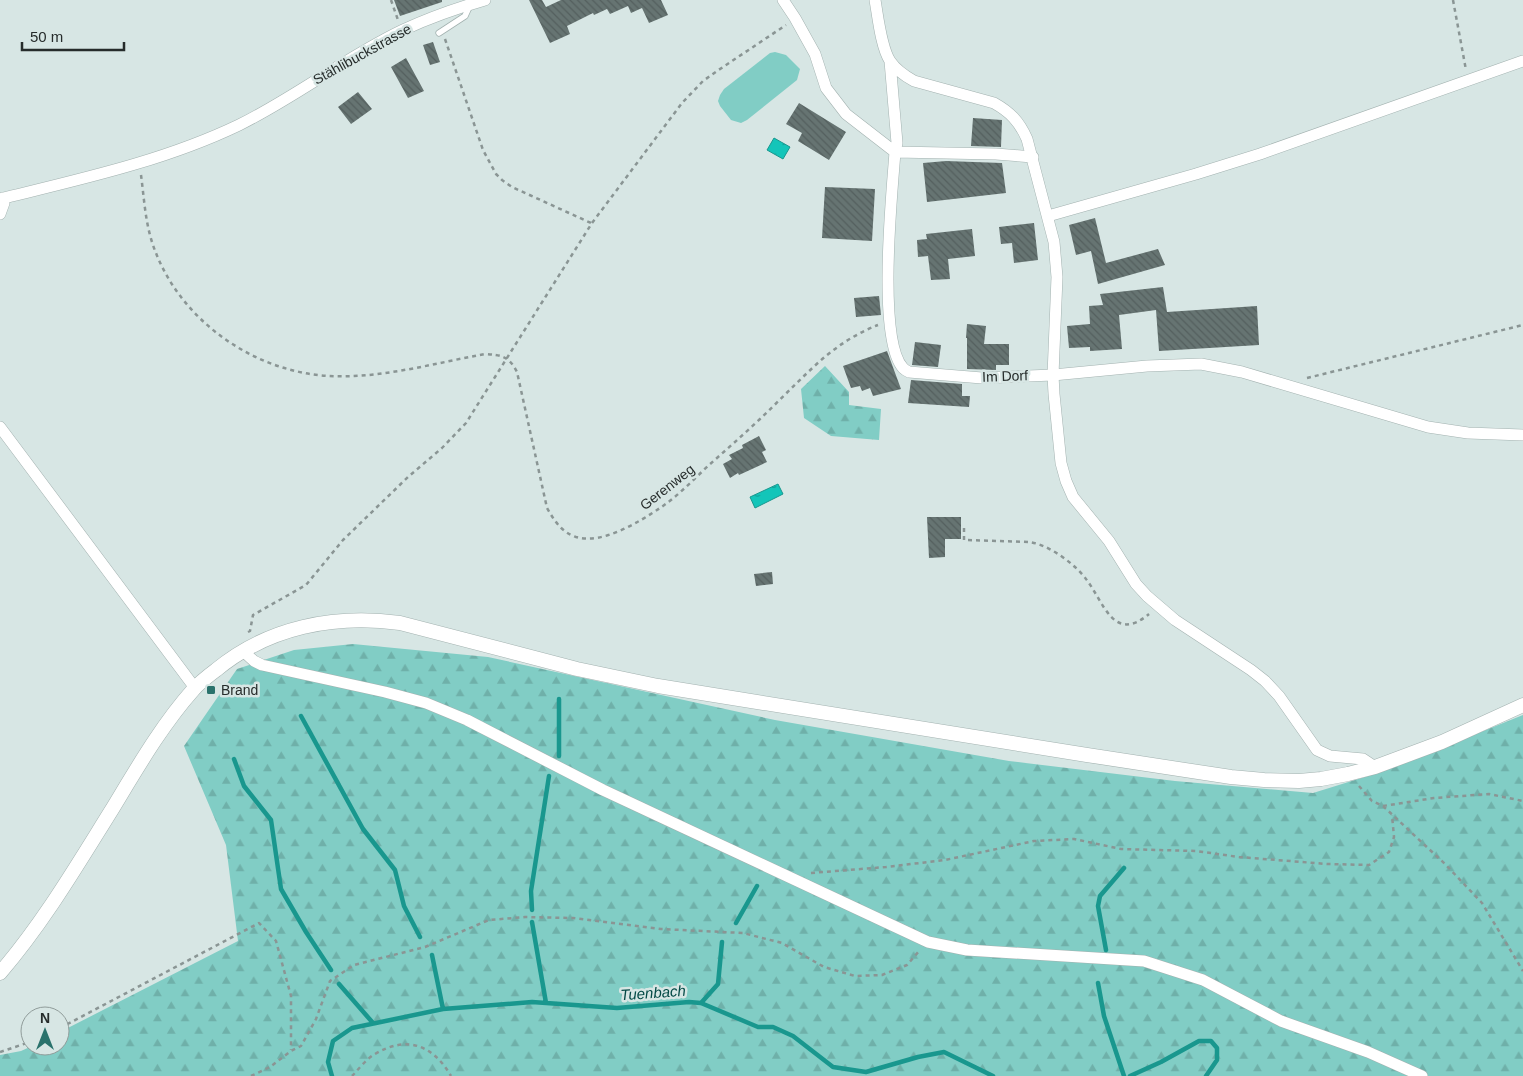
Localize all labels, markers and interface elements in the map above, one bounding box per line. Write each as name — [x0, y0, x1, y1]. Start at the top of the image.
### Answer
scale bar — [22, 20, 125, 52]
street label: Stählibuckstrasse — [310, 20, 414, 88]
text: 50 m — [30, 28, 63, 45]
street label: Im Dorf — [982, 367, 1028, 385]
street label: Gerenweg — [637, 461, 697, 513]
place label: Brand — [221, 682, 258, 698]
marker: Brand — [205, 684, 217, 696]
water label: Tuenbach — [620, 982, 686, 1003]
north arrow — [20, 1006, 70, 1056]
text: N — [40, 1010, 50, 1026]

